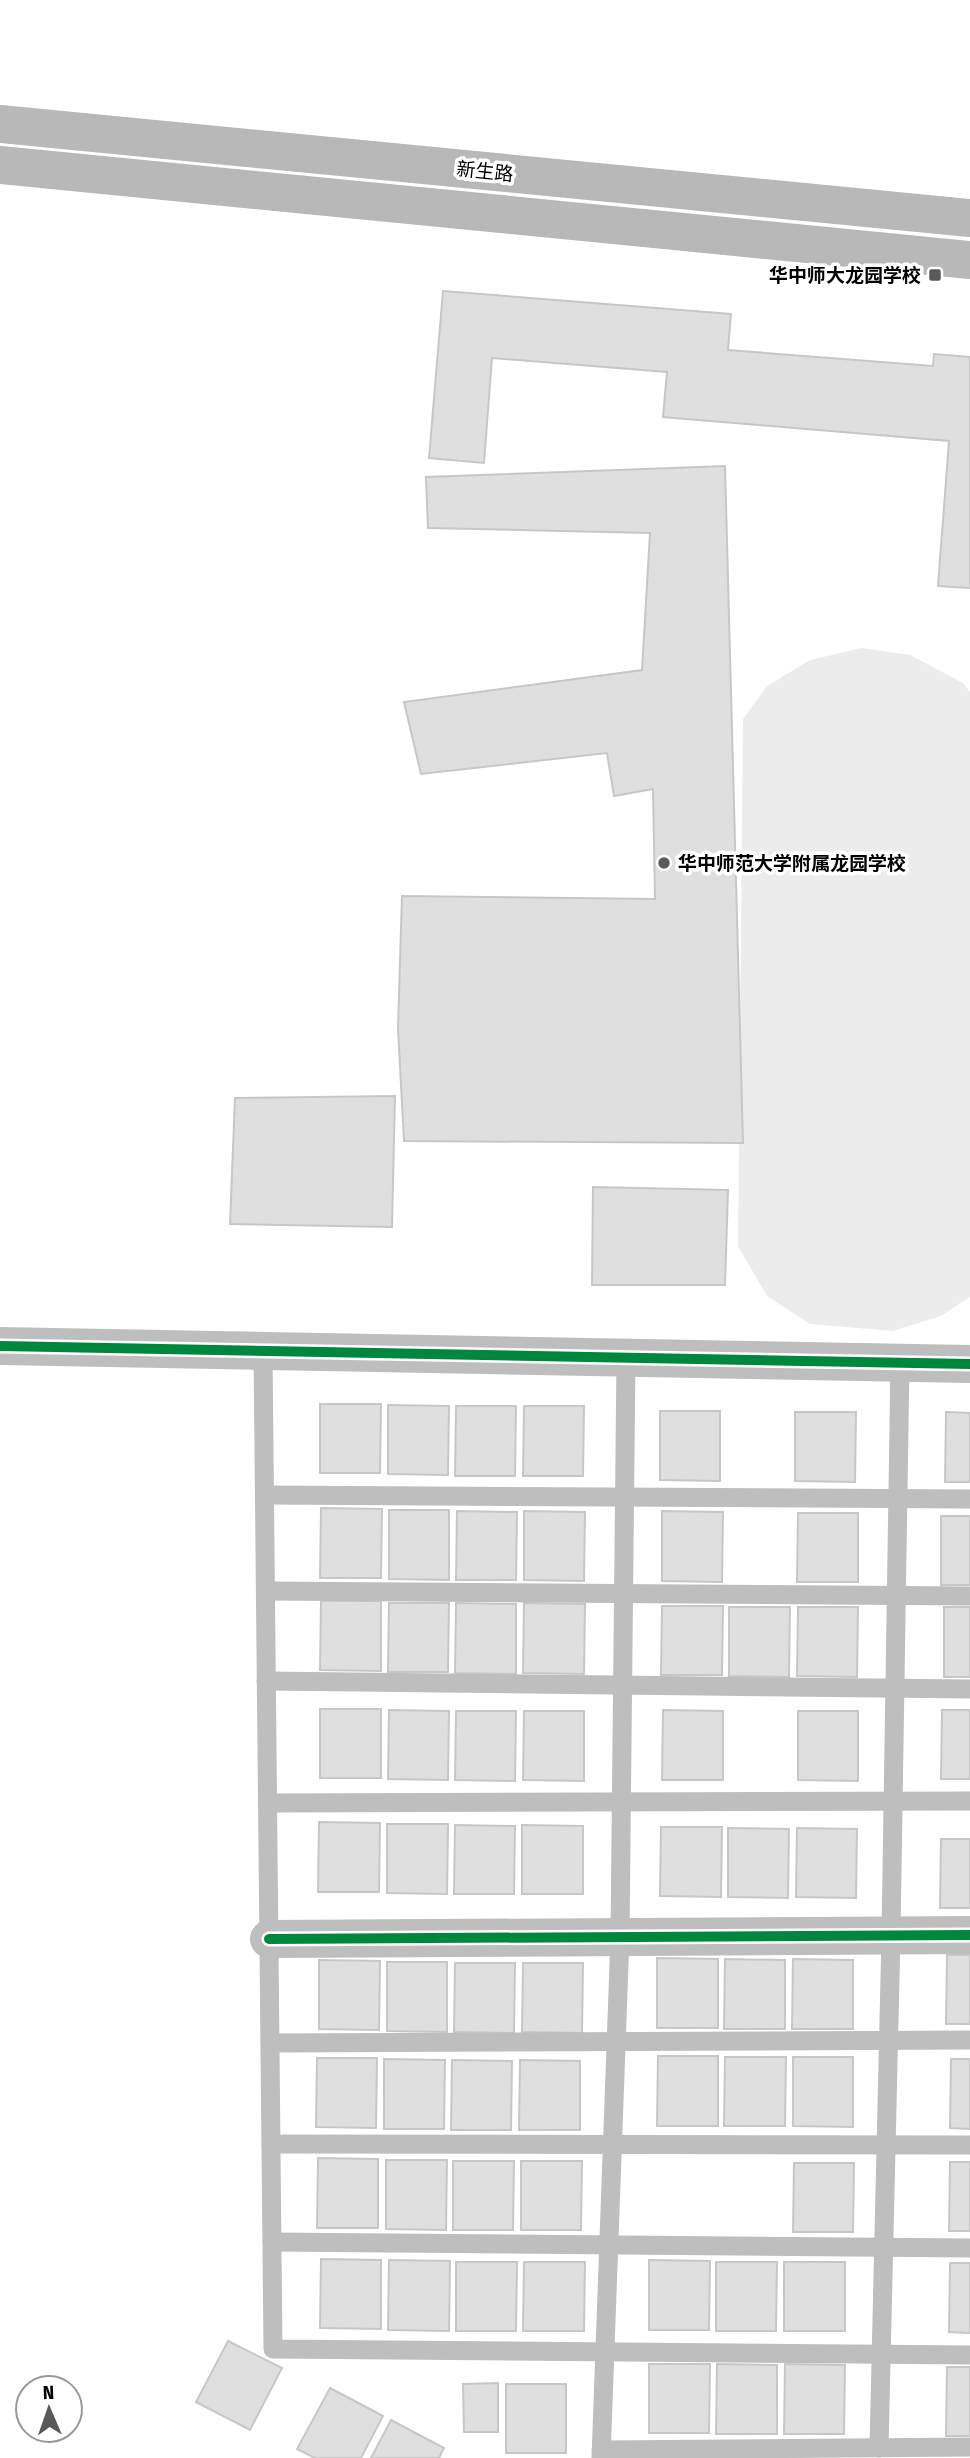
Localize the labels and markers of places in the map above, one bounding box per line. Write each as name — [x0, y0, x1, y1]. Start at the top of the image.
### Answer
place label: 华中师大龙园学校 — [769, 264, 921, 287]
marker: 华中师大龙园学校 — [927, 267, 943, 283]
place label: 华中师范大学附属龙园学校 — [678, 852, 906, 875]
marker: 华中师范大学附属龙园学校 — [656, 855, 672, 871]

